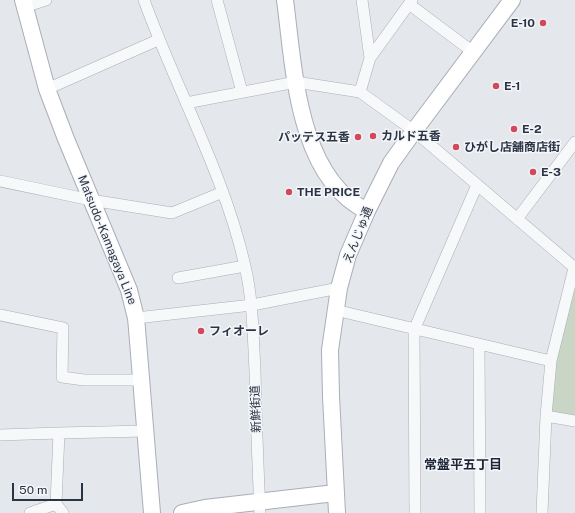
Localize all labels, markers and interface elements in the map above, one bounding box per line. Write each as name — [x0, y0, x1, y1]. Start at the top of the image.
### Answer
place label: E-10 — [511, 16, 535, 30]
marker: E-10 — [538, 18, 548, 28]
place label: E-1 — [504, 79, 520, 93]
marker: E-1 — [491, 81, 501, 91]
place label: E-2 — [522, 122, 542, 136]
marker: E-2 — [509, 124, 519, 134]
place label: カルド五香 — [381, 129, 441, 143]
place label: パッテス五香 — [278, 130, 350, 144]
marker: カルド五香 — [368, 131, 378, 141]
marker: パッテス五香 — [353, 132, 363, 142]
place label: ひがし店舗商店街 — [464, 140, 560, 154]
marker: ひがし店舗商店街 — [451, 142, 461, 152]
place label: E-3 — [541, 165, 561, 179]
marker: E-3 — [528, 167, 538, 177]
street label: Matsudo-Kamagaya Line — [74, 173, 140, 307]
place label: THE PRICE — [297, 185, 360, 199]
marker: THE PRICE — [284, 187, 294, 197]
street label: えんじゅ通 — [340, 204, 376, 266]
place label: フィオーレ — [209, 324, 269, 338]
marker: フィオーレ — [196, 326, 206, 336]
street label: 新鮮街道 — [248, 385, 264, 433]
district label: 常盤平五丁目 — [424, 457, 502, 473]
scale bar — [14, 475, 85, 501]
text: 50 m — [19, 483, 47, 497]

